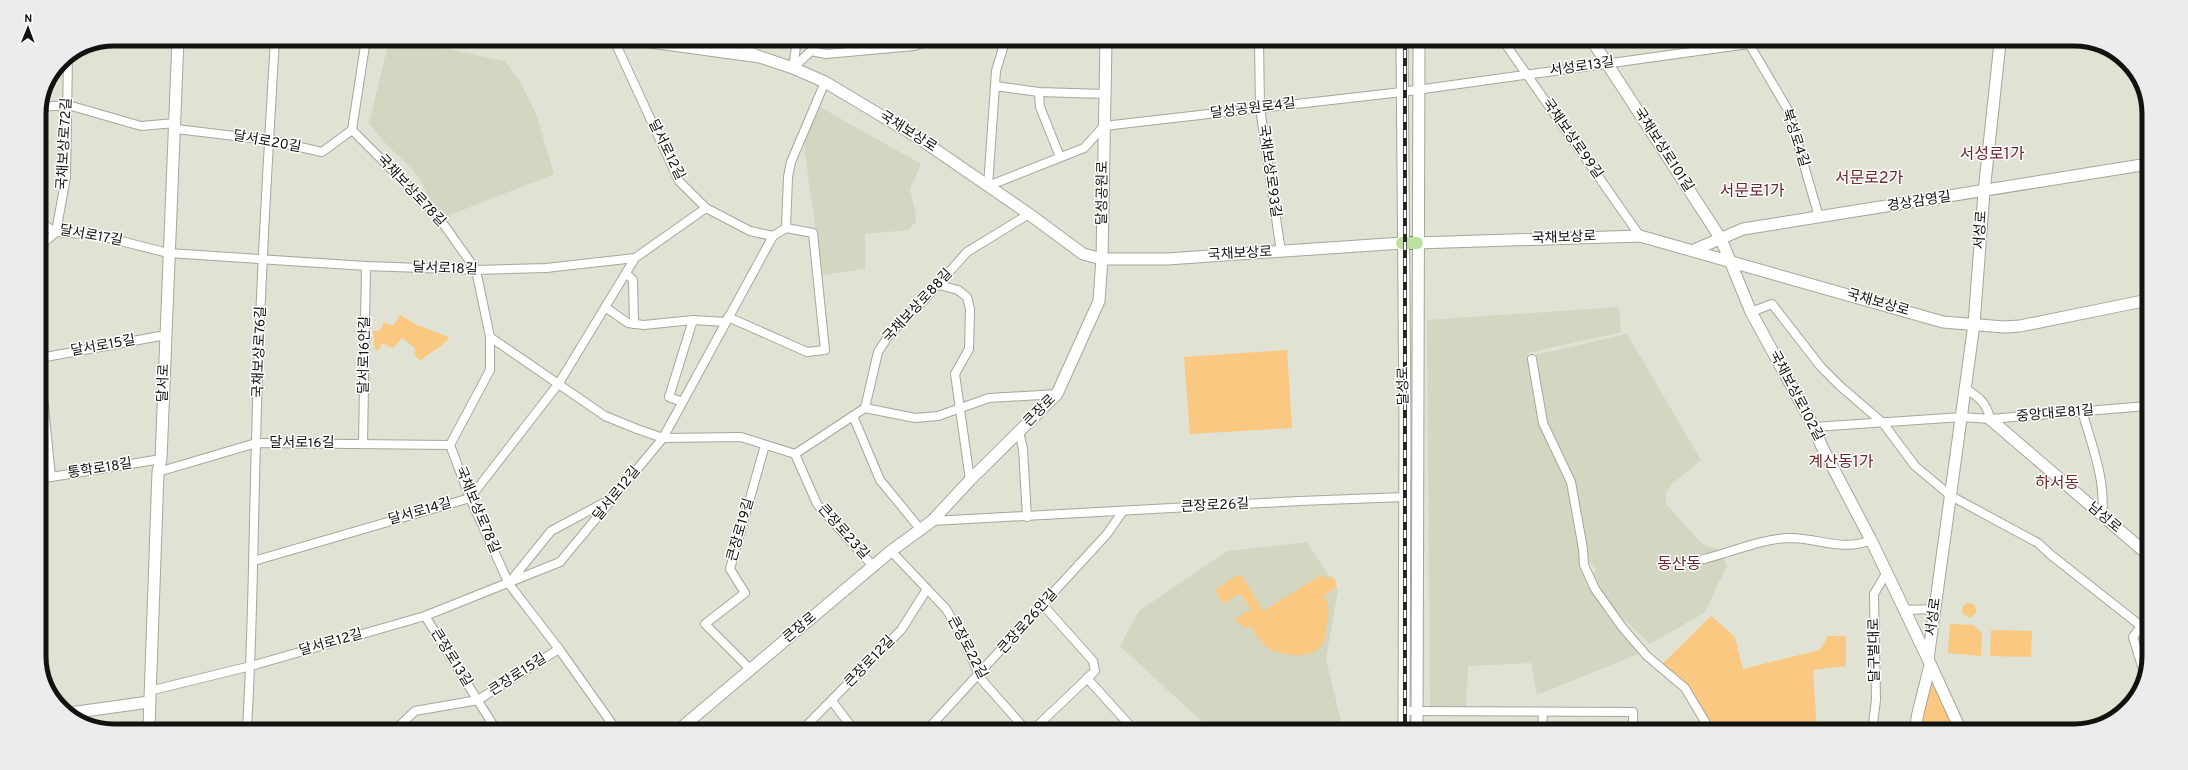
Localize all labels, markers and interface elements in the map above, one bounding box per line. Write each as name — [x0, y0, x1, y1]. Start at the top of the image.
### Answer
north arrow — [8, 8, 48, 48]
text: N — [24, 12, 32, 26]
street label: 서성로13길 — [1549, 54, 1615, 80]
street label: 달성공원로4길 — [1209, 95, 1297, 123]
street label: 국채보상로99길 — [1538, 96, 1606, 182]
street label: 국채보상로72길 — [54, 97, 76, 191]
street label: 국채보상로101길 — [1630, 105, 1696, 195]
street label: 북성로4길 — [1778, 107, 1812, 169]
street label: 국채보상로 — [876, 108, 940, 156]
street label: 달서로12길 — [644, 117, 688, 183]
street label: 국채보상로93길 — [1254, 123, 1284, 219]
street label: 달서로20길 — [232, 128, 302, 156]
district label: 서성로1가 — [1960, 145, 2025, 165]
street label: 국채보상로78길 — [373, 151, 449, 231]
street label: 달성공원로 — [1094, 161, 1112, 225]
district label: 서문로2가 — [1835, 169, 1904, 189]
district label: 서문로1가 — [1720, 182, 1785, 202]
street label: 경상감영길 — [1886, 189, 1952, 215]
street label: 서성로 — [1971, 210, 1991, 250]
street label: 달서로17길 — [58, 222, 124, 250]
street label: 국채보상로 — [1532, 228, 1597, 248]
street label: 국채보상로 — [1207, 244, 1273, 264]
street label: 달서로18길 — [412, 259, 478, 279]
street label: 국채보상로88길 — [880, 266, 956, 346]
street label: 국채보상로 — [1845, 286, 1911, 320]
street label: 국채보상로76길 — [250, 306, 270, 398]
street label: 달서로16안길 — [356, 316, 374, 394]
street label: 달서로15길 — [69, 332, 137, 360]
street label: 국채보상로102길 — [1765, 348, 1827, 444]
street label: 달서로 — [155, 363, 173, 403]
street label: 달성로 — [1395, 366, 1413, 405]
street label: 큰장로 — [1020, 391, 1060, 431]
street label: 중앙대로81길 — [2015, 402, 2095, 426]
street label: 달서로16길 — [269, 435, 335, 452]
district label: 계산동1가 — [1809, 453, 1874, 473]
street label: 통학로18길 — [66, 455, 134, 483]
street label: 달서로12길 — [590, 463, 644, 525]
street label: 국채보상로78길 — [451, 464, 503, 556]
district label: 하서동 — [2035, 474, 2079, 494]
street label: 달서로14길 — [386, 495, 454, 529]
street label: 큰장로19길 — [724, 496, 758, 564]
street label: 큰장로26길 — [1180, 496, 1250, 516]
street label: 남성로 — [2084, 499, 2124, 537]
street label: 큰장로23길 — [814, 501, 872, 563]
district label: 동산동 — [1657, 555, 1701, 575]
street label: 큰장로26안길 — [994, 586, 1062, 658]
street label: 서성로 — [1923, 597, 1945, 637]
street label: 큰장로 — [780, 609, 820, 647]
street label: 큰장로22길 — [943, 614, 991, 682]
street label: 달구벌대로 — [1866, 618, 1884, 682]
street label: 달서로12길 — [297, 626, 365, 660]
street label: 큰장로13길 — [427, 626, 475, 690]
street label: 큰장로12길 — [841, 633, 899, 691]
street label: 큰장로15길 — [486, 650, 550, 700]

